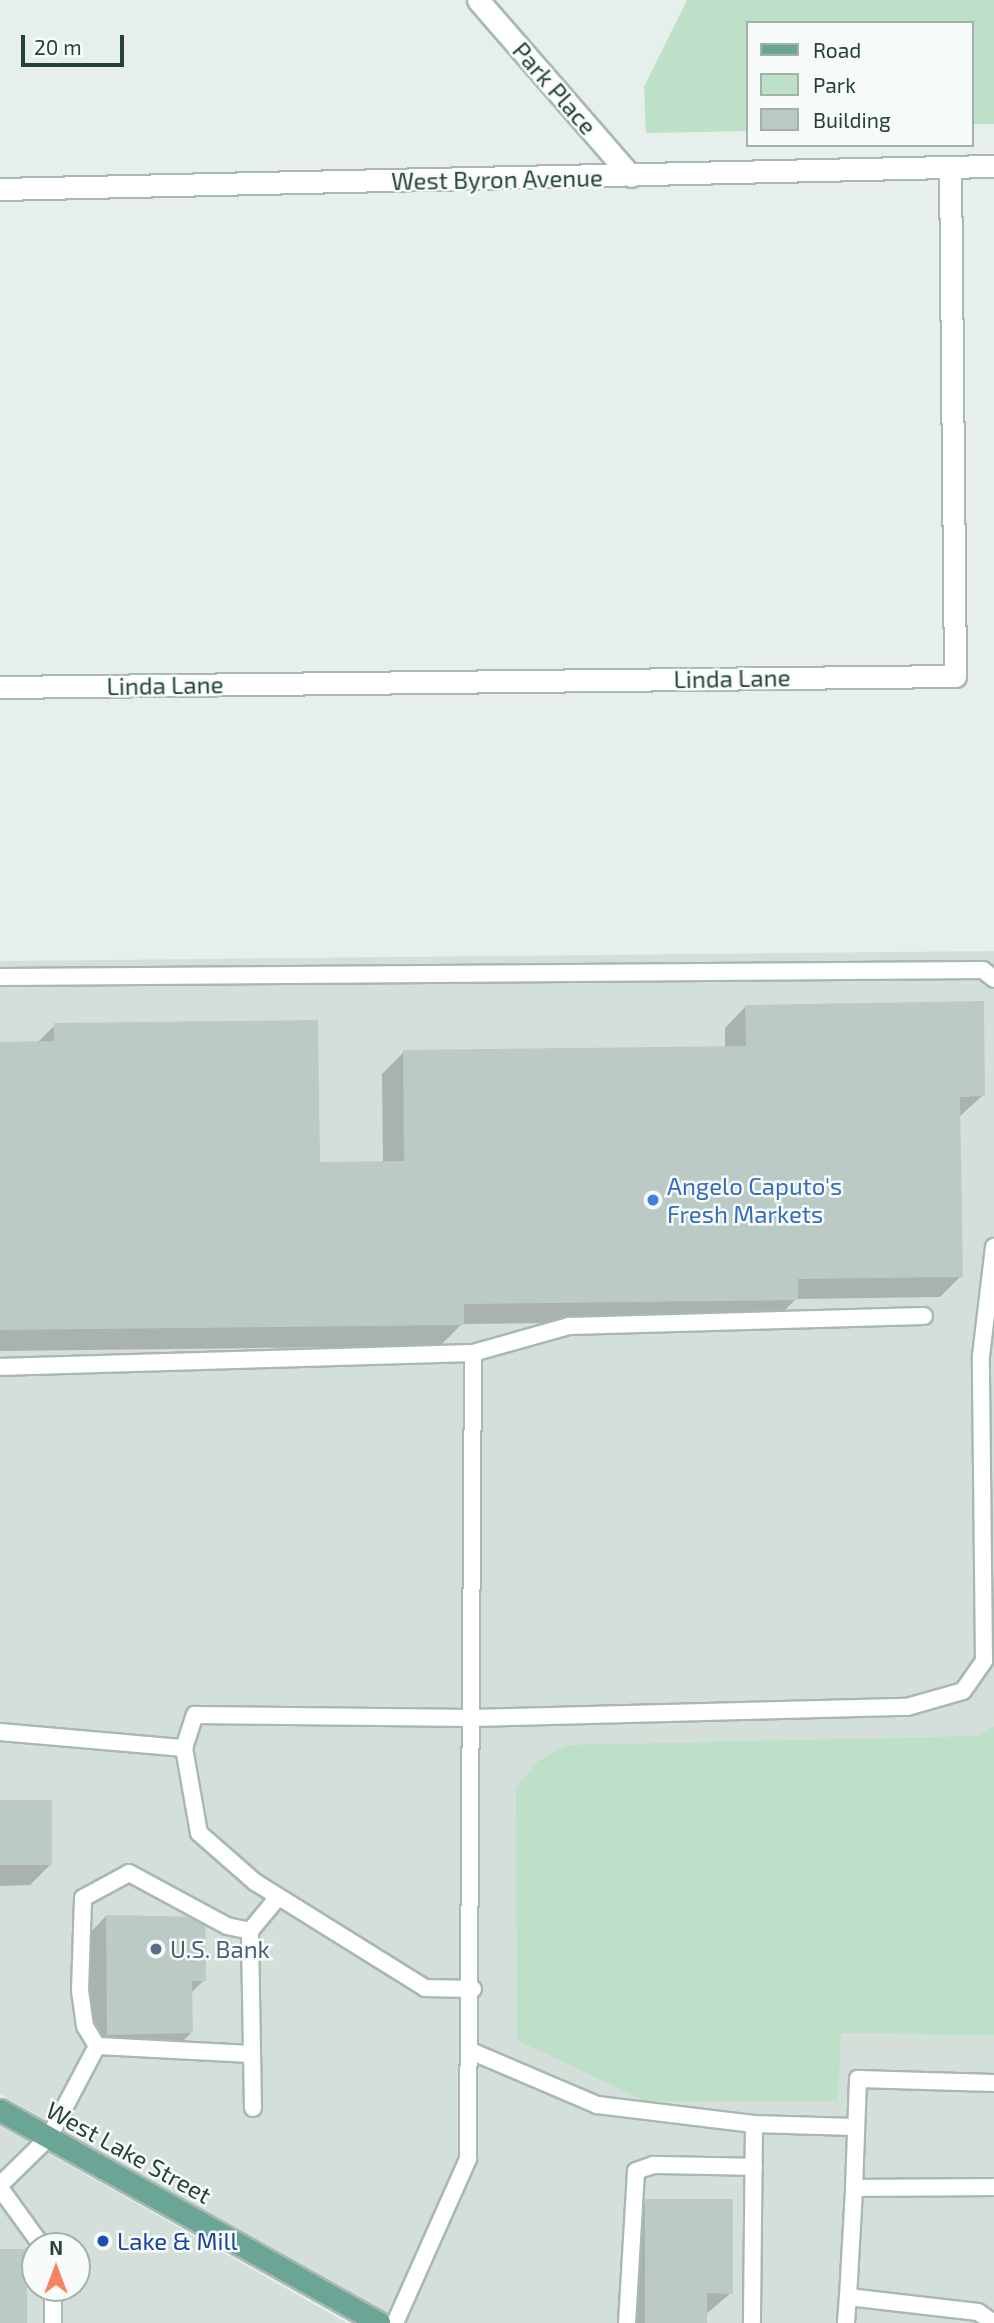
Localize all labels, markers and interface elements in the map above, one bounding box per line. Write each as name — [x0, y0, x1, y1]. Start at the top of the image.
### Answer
scale bar — [24, 21, 128, 65]
legend — [746, 21, 973, 147]
text: 20 m — [34, 34, 82, 59]
street label: Park Place — [507, 36, 603, 140]
text: Road — [813, 37, 861, 62]
text: Park — [813, 72, 856, 97]
text: Building — [813, 107, 891, 132]
street label: West Byron Avenue — [391, 163, 603, 195]
street label: Linda Lane — [673, 663, 791, 693]
street label: Linda Lane — [106, 670, 224, 700]
place label: Angelo Caputo's Fresh Markets — [667, 1172, 842, 1228]
marker: Angelo Caputo's Fresh Markets — [645, 1192, 661, 1208]
place label: U.S. Bank — [170, 1935, 270, 1963]
marker: U.S. Bank — [148, 1941, 164, 1957]
street label: West Lake Street — [41, 2095, 217, 2209]
place label: Lake & Mill — [117, 2227, 238, 2255]
north arrow — [21, 2232, 91, 2302]
marker: Lake & Mill — [95, 2233, 111, 2249]
text: N — [49, 2236, 63, 2259]

